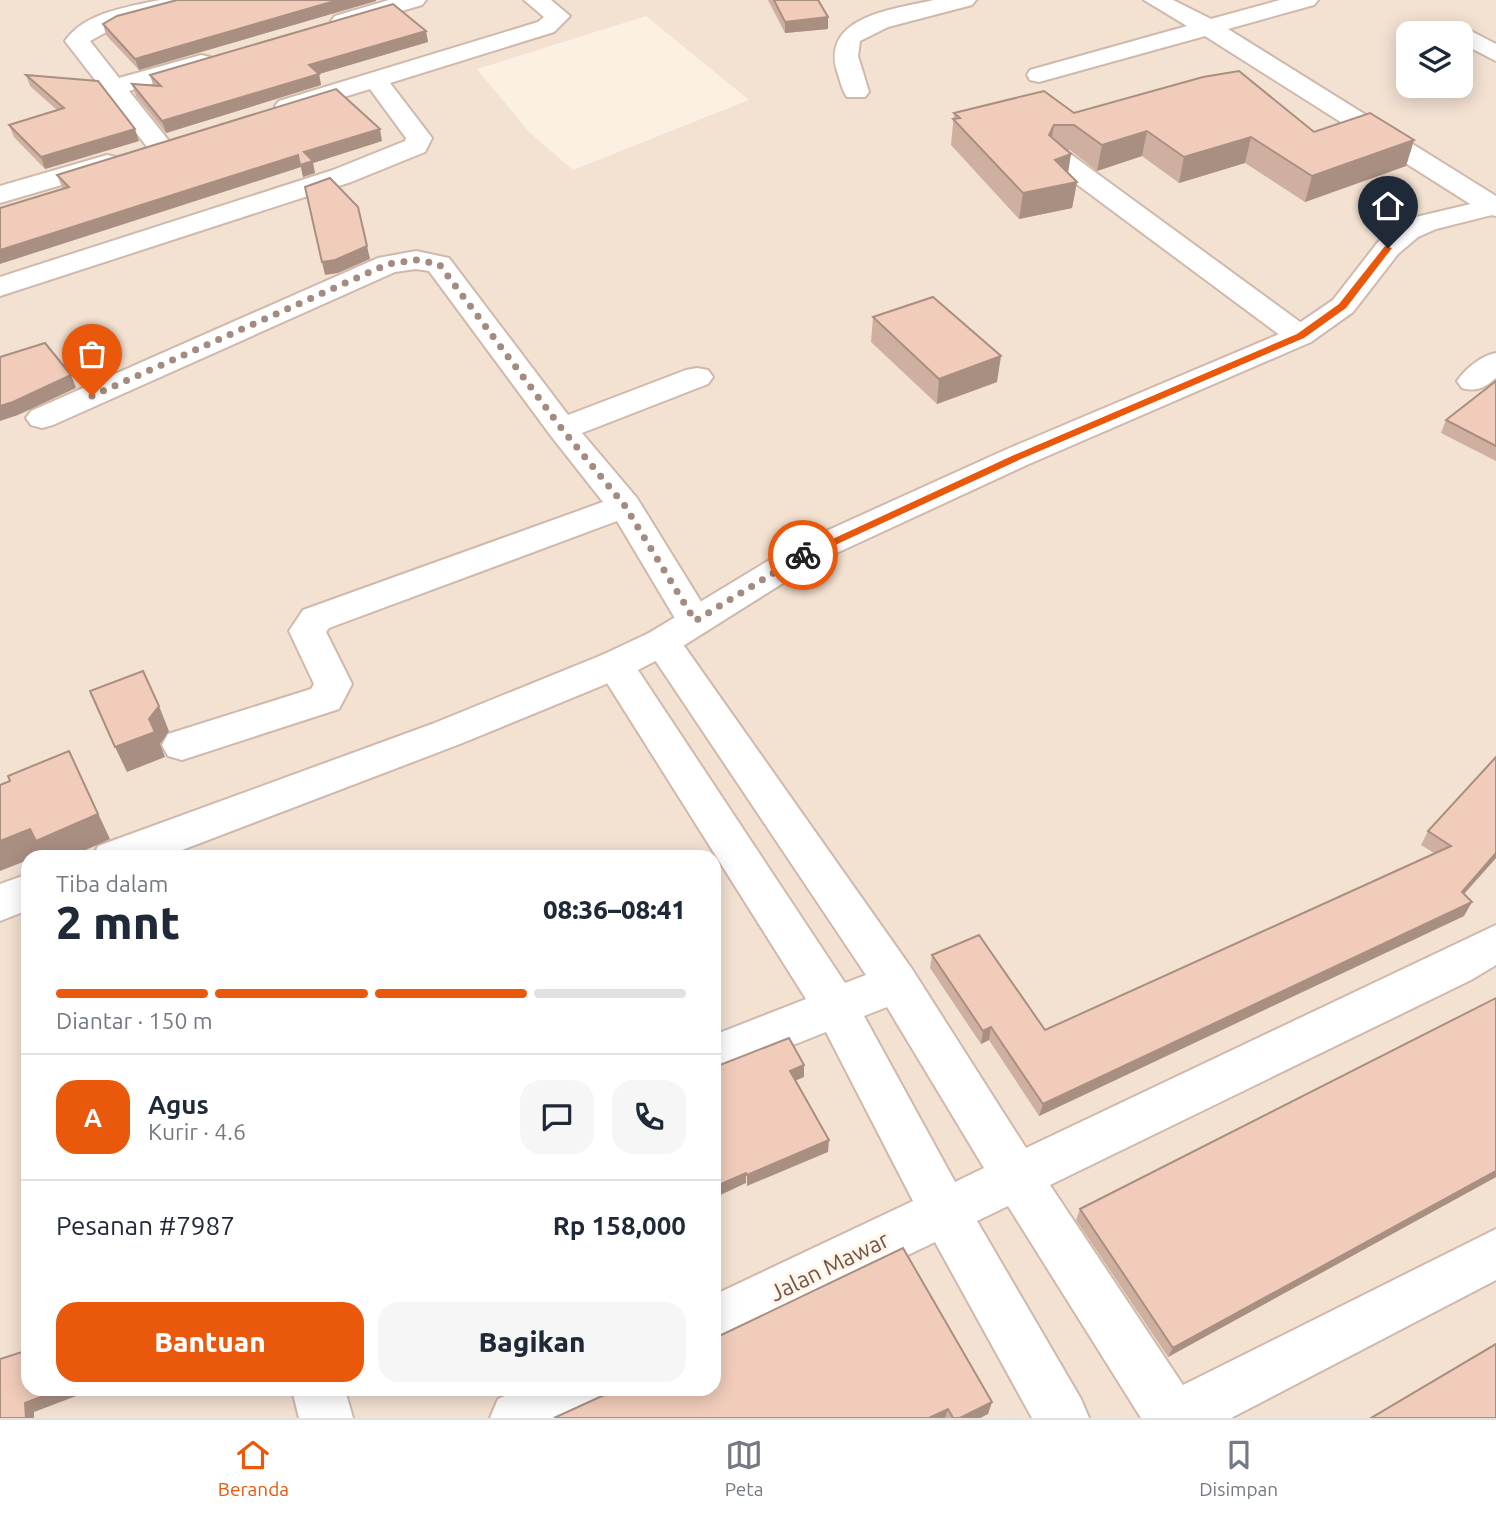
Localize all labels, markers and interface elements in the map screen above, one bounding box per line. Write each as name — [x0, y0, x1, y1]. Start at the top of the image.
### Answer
map controls — [1396, 21, 1473, 98]
button: layers — [1396, 21, 1473, 98]
pin — [1358, 176, 1418, 248]
icon: home — [1369, 187, 1407, 225]
pin — [62, 324, 122, 396]
icon: bag — [73, 335, 111, 373]
courier — [768, 520, 838, 590]
icon: bike — [784, 536, 822, 574]
text: Tiba dalam — [56, 871, 168, 896]
text: 08:36–08:41 — [543, 895, 686, 924]
text: 2 mnt — [56, 896, 180, 948]
text: Diantar · 150 m — [56, 1008, 213, 1033]
button: chat — [520, 1080, 594, 1154]
button: phone — [612, 1080, 686, 1154]
text: Agus — [148, 1090, 209, 1119]
text: A — [84, 1103, 102, 1132]
text: Kurir · 4.6 — [148, 1119, 246, 1144]
text: Pesanan #7987 — [56, 1211, 235, 1240]
text: Rp 158,000 — [553, 1211, 686, 1240]
street label: Jalan Mawar — [765, 1226, 893, 1306]
button: Bantuan — [56, 1302, 364, 1382]
button: Bagikan — [378, 1302, 686, 1382]
tab: Beranda — [218, 1436, 289, 1500]
tab: Peta — [725, 1436, 763, 1500]
tab: Disimpan — [1199, 1436, 1278, 1500]

